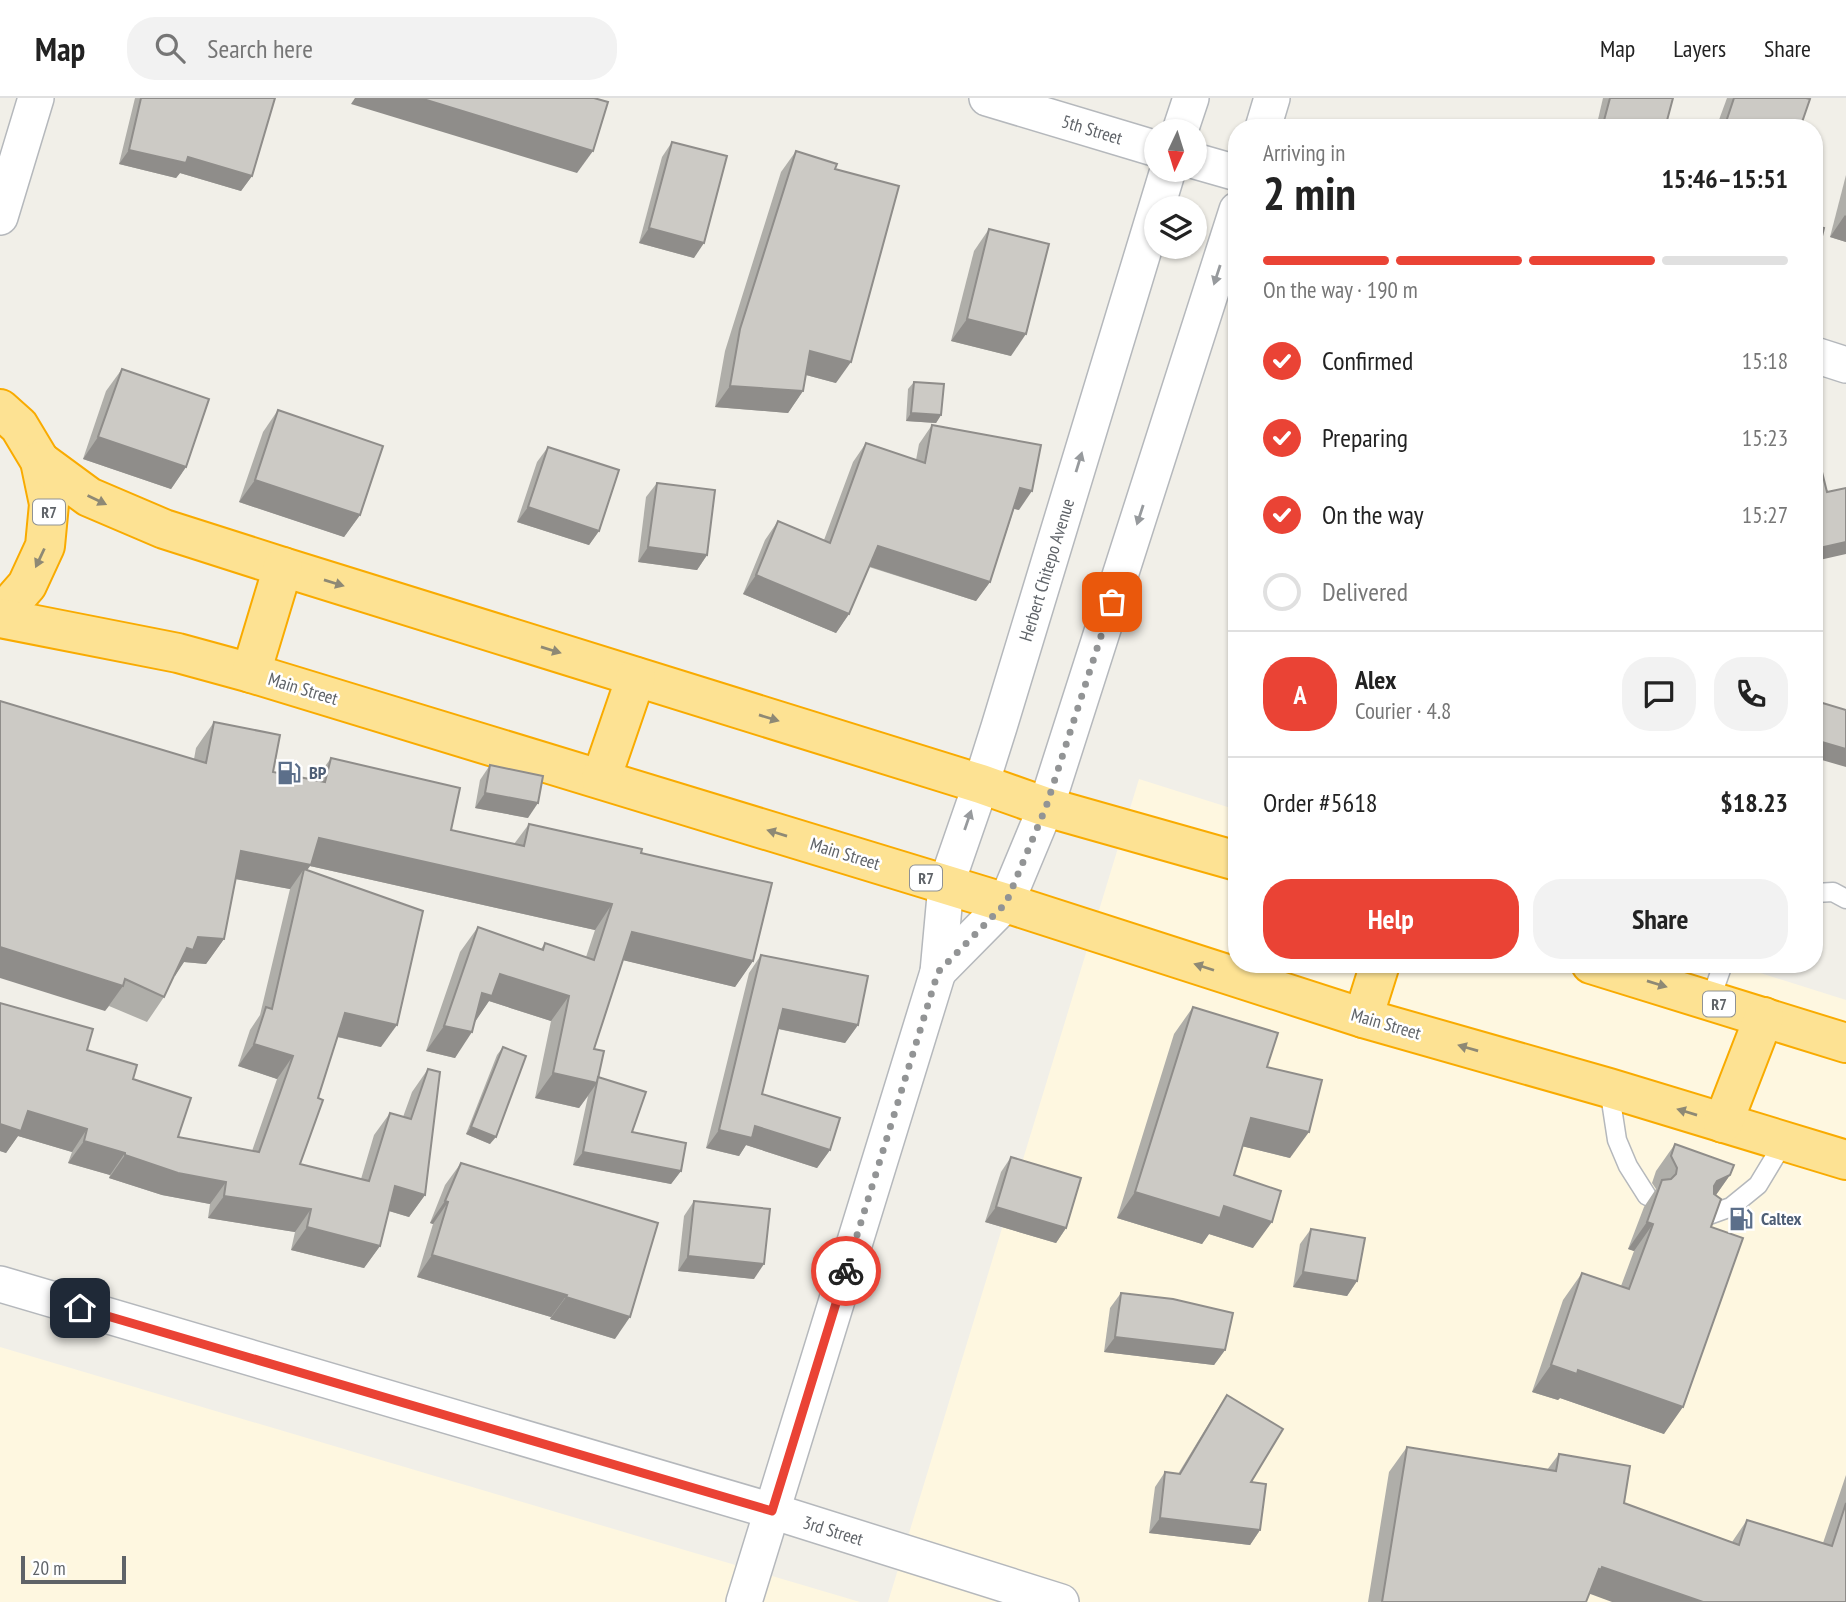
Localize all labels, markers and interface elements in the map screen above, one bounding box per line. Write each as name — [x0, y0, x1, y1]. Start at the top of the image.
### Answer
search box — [127, 17, 617, 80]
text: Map — [35, 27, 85, 70]
icon: search — [151, 29, 189, 67]
text: Search here — [207, 32, 313, 65]
text: Map — [1600, 33, 1635, 64]
text: Layers — [1673, 33, 1726, 64]
text: Share — [1764, 33, 1811, 64]
street label: 5th Street — [1059, 109, 1125, 150]
north arrow — [1144, 119, 1208, 182]
map controls — [1144, 119, 1207, 259]
text: Arriving in — [1263, 138, 1345, 167]
text: 15:46–15:51 — [1661, 162, 1788, 195]
text: 2 min — [1263, 163, 1356, 223]
button: layers — [1144, 196, 1207, 259]
one-way arrow — [1211, 265, 1221, 286]
text: On the way · 190 m — [1263, 275, 1418, 304]
icon: check — [1263, 342, 1301, 380]
text: Confirmed — [1322, 344, 1413, 377]
text: 15:18 — [1742, 346, 1788, 375]
icon: check — [1263, 419, 1301, 457]
text: Preparing — [1322, 421, 1408, 454]
text: 15:23 — [1742, 423, 1788, 452]
one-way arrow — [1075, 452, 1085, 473]
one-way arrow — [87, 494, 107, 505]
street label: Herbert Chitepo Avenue — [1014, 496, 1079, 644]
icon: check — [1263, 496, 1301, 534]
text: On the way — [1322, 498, 1424, 531]
road number: R7 — [33, 500, 65, 524]
text: 15:27 — [1742, 500, 1788, 529]
one-way arrow — [1134, 505, 1145, 526]
one-way arrow — [34, 548, 46, 568]
pin — [1082, 572, 1142, 632]
text: Delivered — [1322, 575, 1408, 608]
one-way arrow — [324, 579, 345, 589]
icon: bag — [1093, 583, 1131, 621]
one-way arrow — [541, 646, 562, 656]
button: chat — [1622, 657, 1696, 731]
button: phone — [1714, 657, 1788, 731]
text: Alex — [1355, 663, 1396, 696]
street label: Main Street — [266, 667, 341, 710]
text: A — [1293, 678, 1307, 711]
text: Courier · 4.8 — [1355, 696, 1451, 725]
one-way arrow — [758, 713, 779, 724]
fuel station icon: BP — [275, 759, 303, 787]
place label: BP — [309, 761, 327, 784]
text: Order #5618 — [1263, 786, 1378, 819]
text: $18.23 — [1720, 786, 1788, 819]
one-way arrow — [963, 810, 974, 831]
one-way arrow — [766, 827, 787, 838]
street label: Main Street — [808, 832, 883, 875]
road number: R7 — [910, 866, 942, 890]
button: Help — [1263, 879, 1519, 959]
button: Share — [1533, 879, 1788, 959]
one-way arrow — [1194, 961, 1215, 972]
one-way arrow — [1646, 980, 1667, 990]
road number: R7 — [1703, 991, 1735, 1016]
street label: Main Street — [1349, 1003, 1424, 1044]
one-way arrow — [1457, 1042, 1479, 1053]
one-way arrow — [1676, 1106, 1697, 1116]
fuel station icon: Caltex — [1727, 1205, 1755, 1233]
place label: Caltex — [1761, 1207, 1802, 1230]
courier — [811, 1236, 881, 1306]
icon: bike — [827, 1252, 865, 1290]
pin — [50, 1278, 110, 1338]
icon: home — [61, 1289, 99, 1327]
street label: 3rd Street — [800, 1510, 866, 1551]
scale bar — [21, 1553, 126, 1585]
text: 20 m — [32, 1556, 66, 1580]

